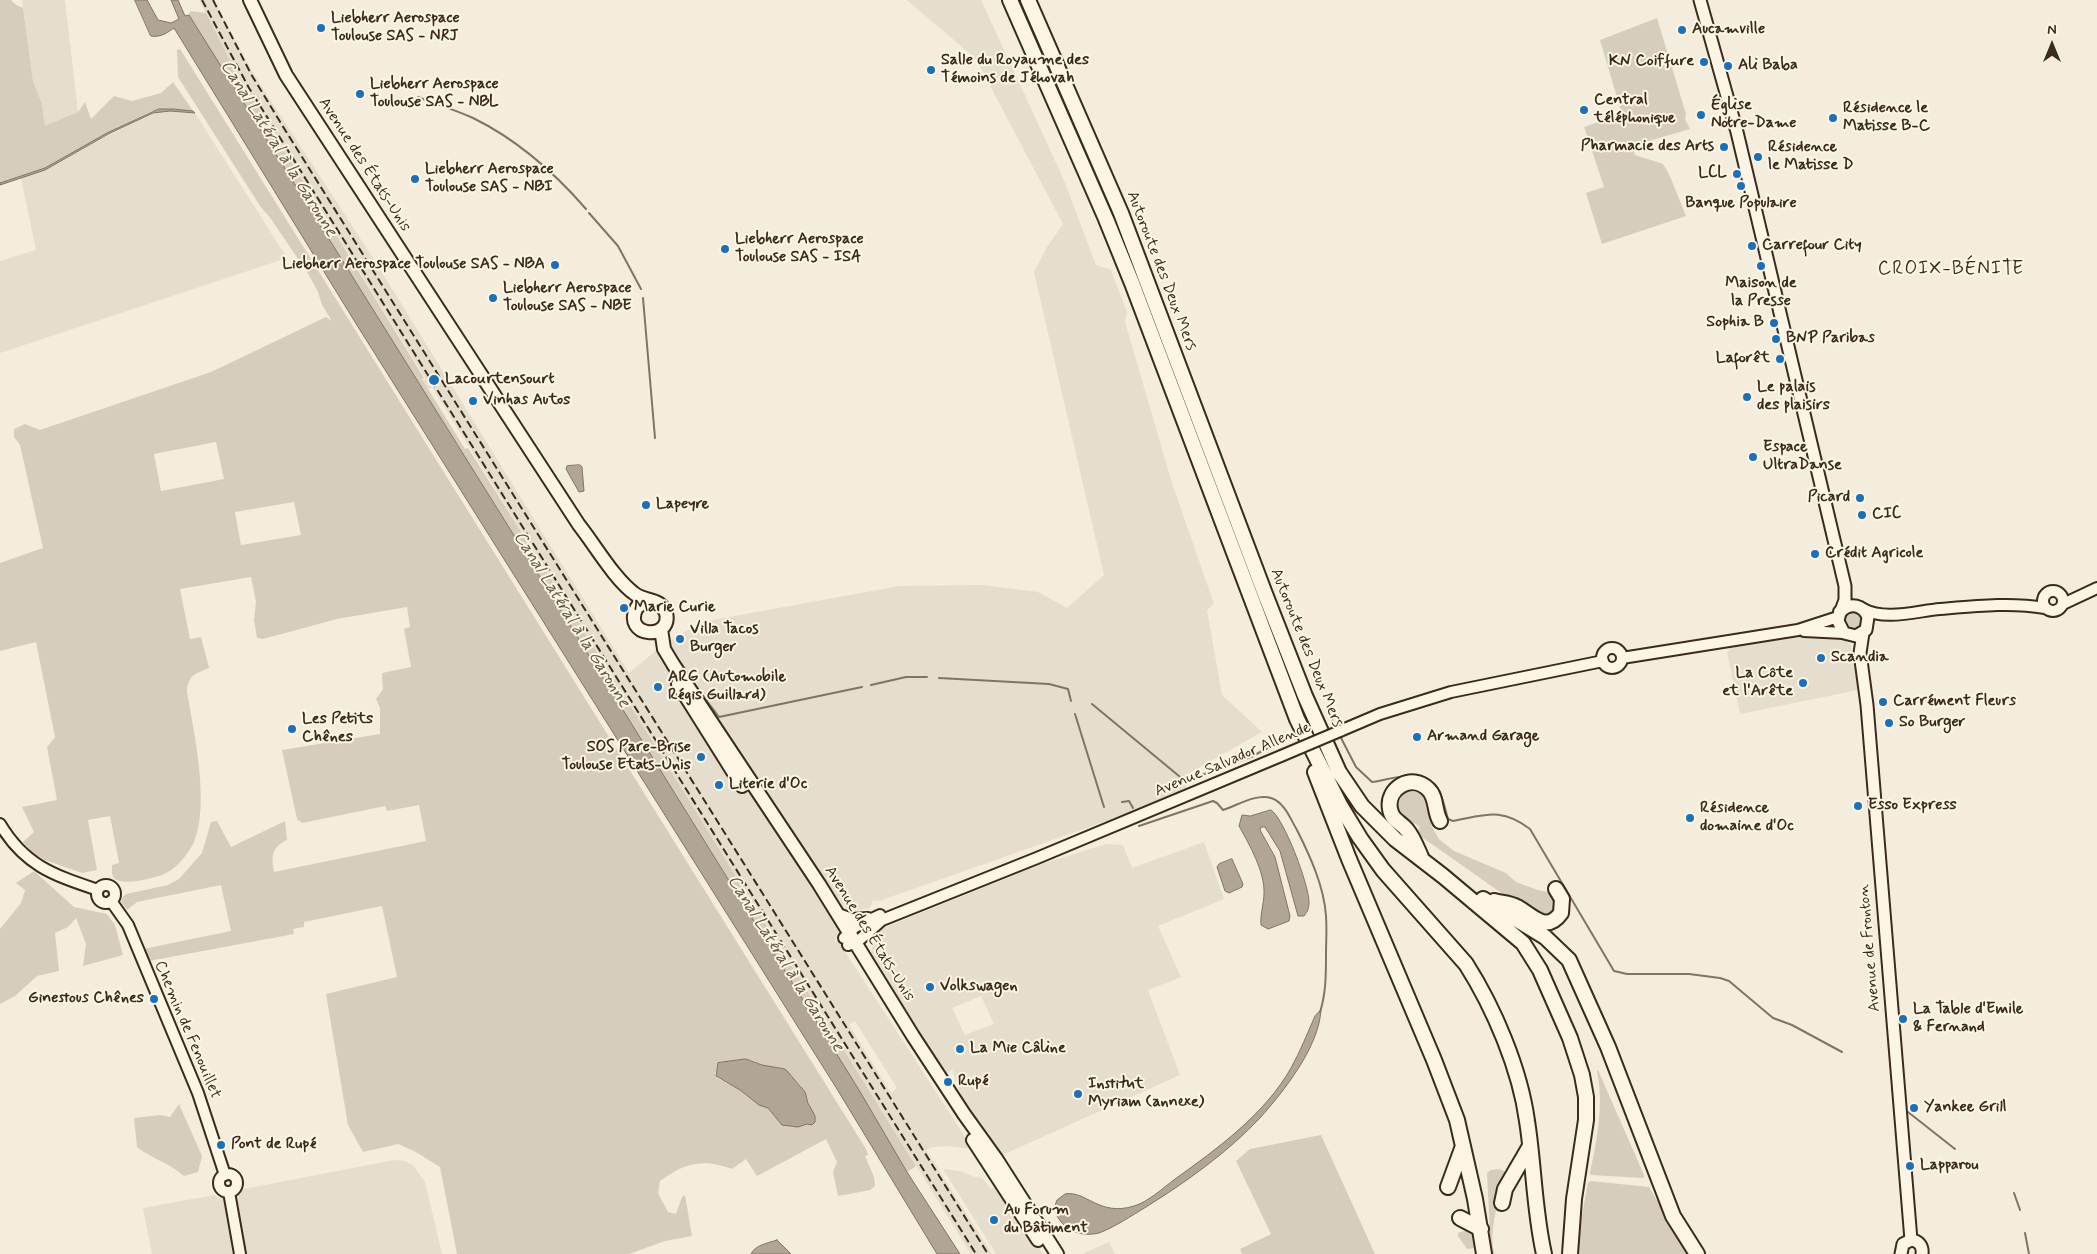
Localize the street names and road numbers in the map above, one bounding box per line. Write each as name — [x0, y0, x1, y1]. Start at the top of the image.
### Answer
street label: Avenue des États-Unis — [313, 94, 415, 236]
street label: Autoroute des Deux Mers — [1122, 189, 1200, 353]
street label: Autoroute des Deux Mers — [1265, 566, 1347, 730]
street label: Avenue Salvador Allende — [1152, 718, 1314, 802]
street label: Avenue des États-Unis — [820, 863, 918, 1005]
street label: Avenue de Fronton — [1855, 883, 1885, 1013]
street label: Chemin de Fenouillet — [149, 958, 225, 1102]

